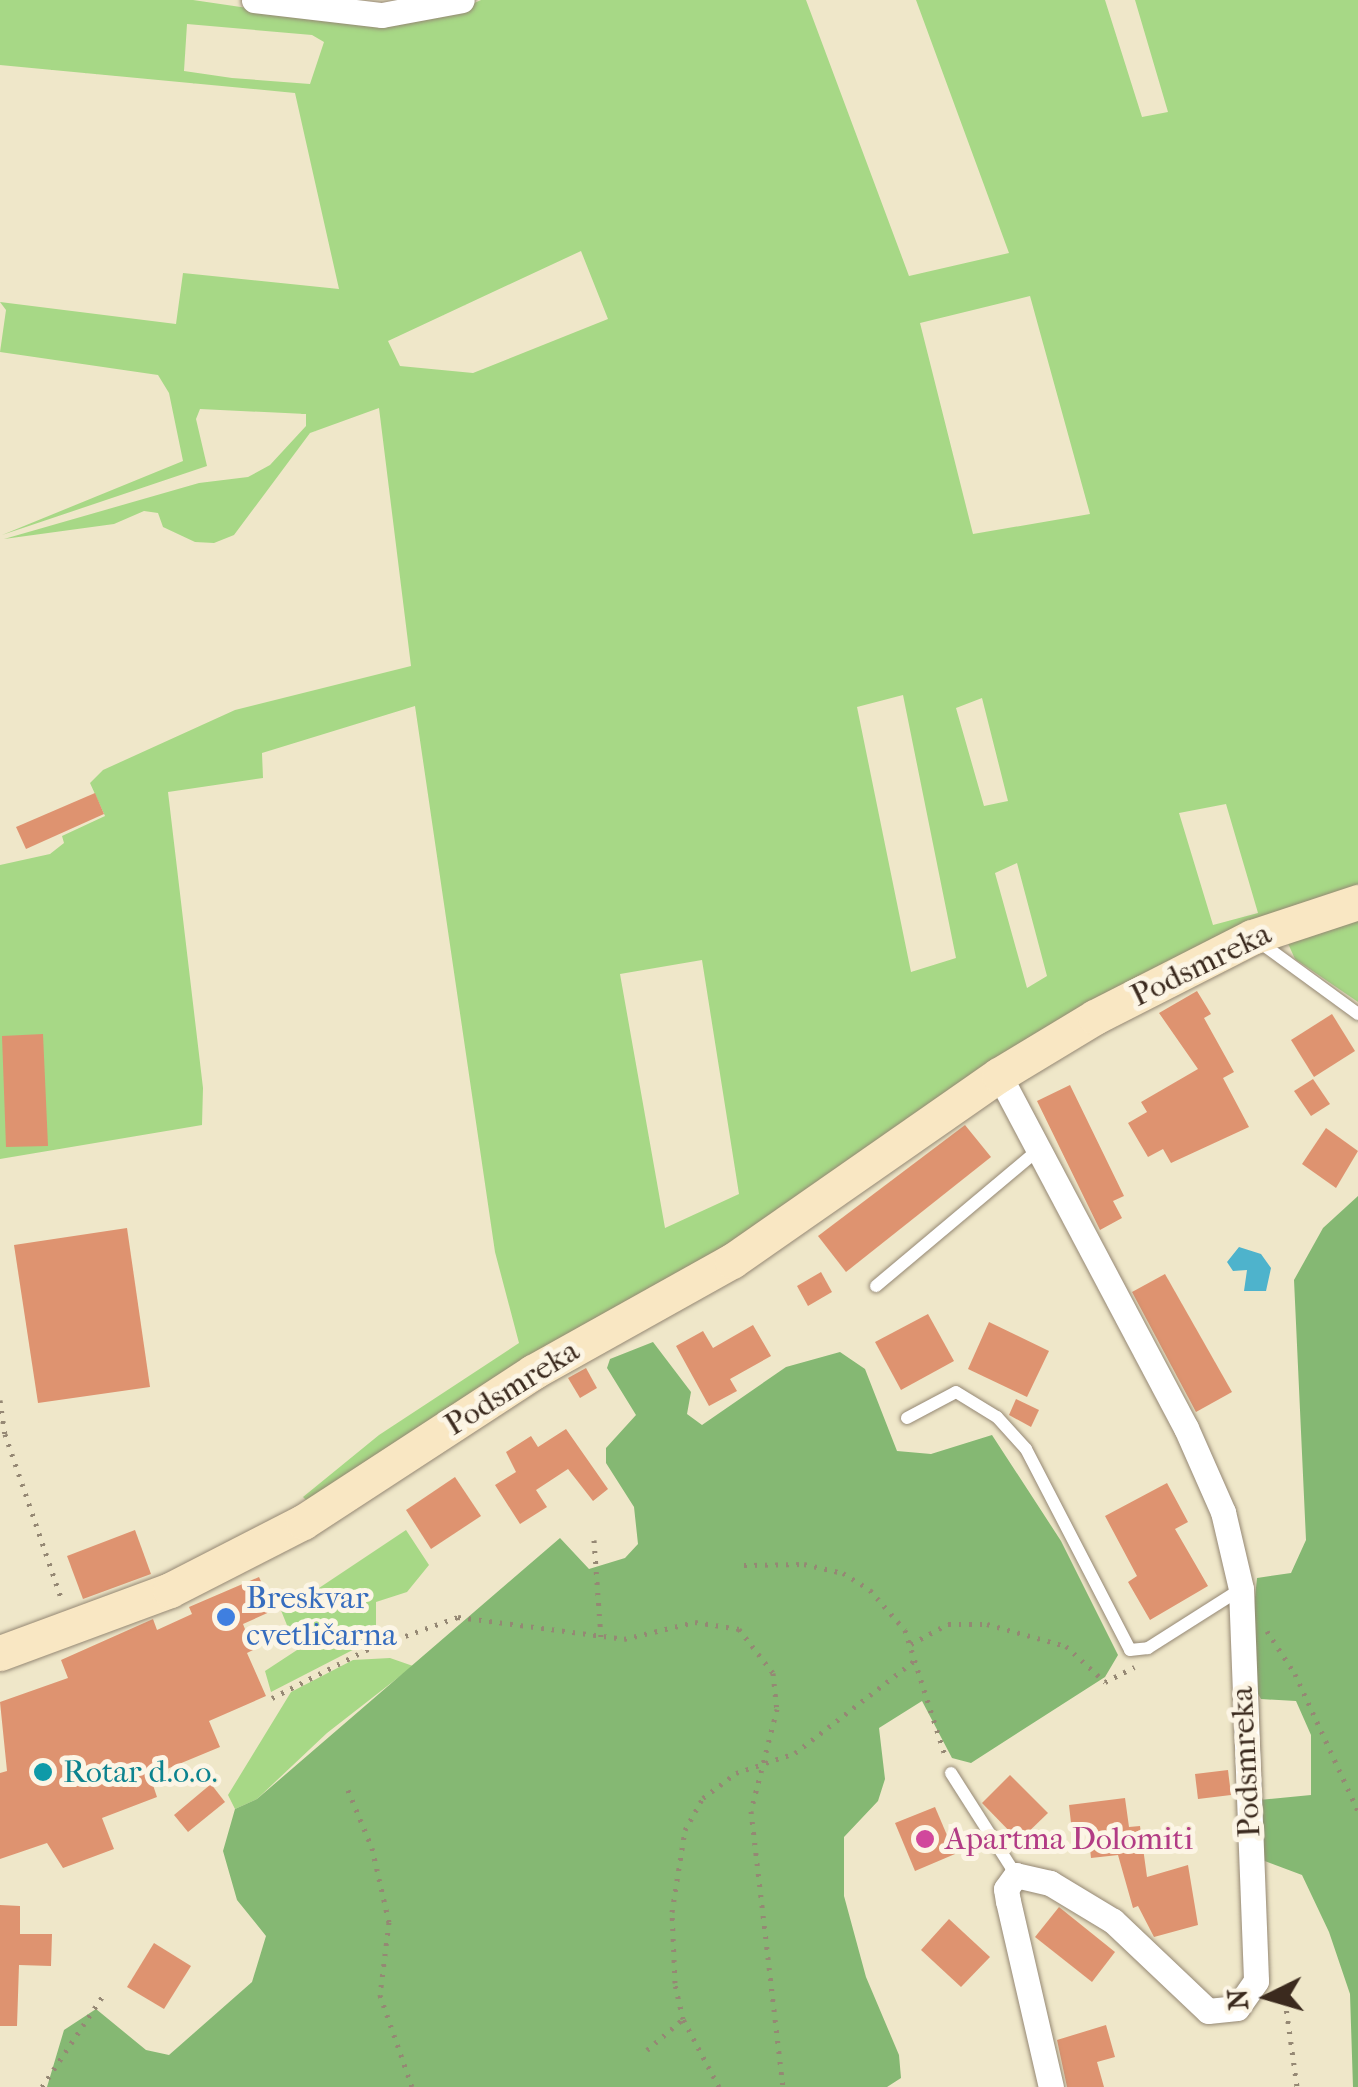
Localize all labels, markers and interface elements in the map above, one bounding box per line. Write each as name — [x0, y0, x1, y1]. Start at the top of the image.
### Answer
street label: Podsmreka — [1125, 915, 1277, 1015]
street label: Podsmreka — [438, 1332, 586, 1444]
place label: Breskvar cvetličarna — [246, 1580, 397, 1655]
marker: Breskvar cvetličarna — [215, 1606, 237, 1628]
street label: Podsmreka — [1223, 1686, 1269, 1838]
place label: Rotar d.o.o. — [63, 1753, 218, 1791]
marker: Rotar d.o.o. — [32, 1761, 54, 1783]
place label: Apartma Dolomiti — [945, 1820, 1193, 1858]
marker: Apartma Dolomiti — [914, 1828, 936, 1850]
north arrow — [1218, 1947, 1318, 2047]
text: N — [1220, 1988, 1255, 2012]

